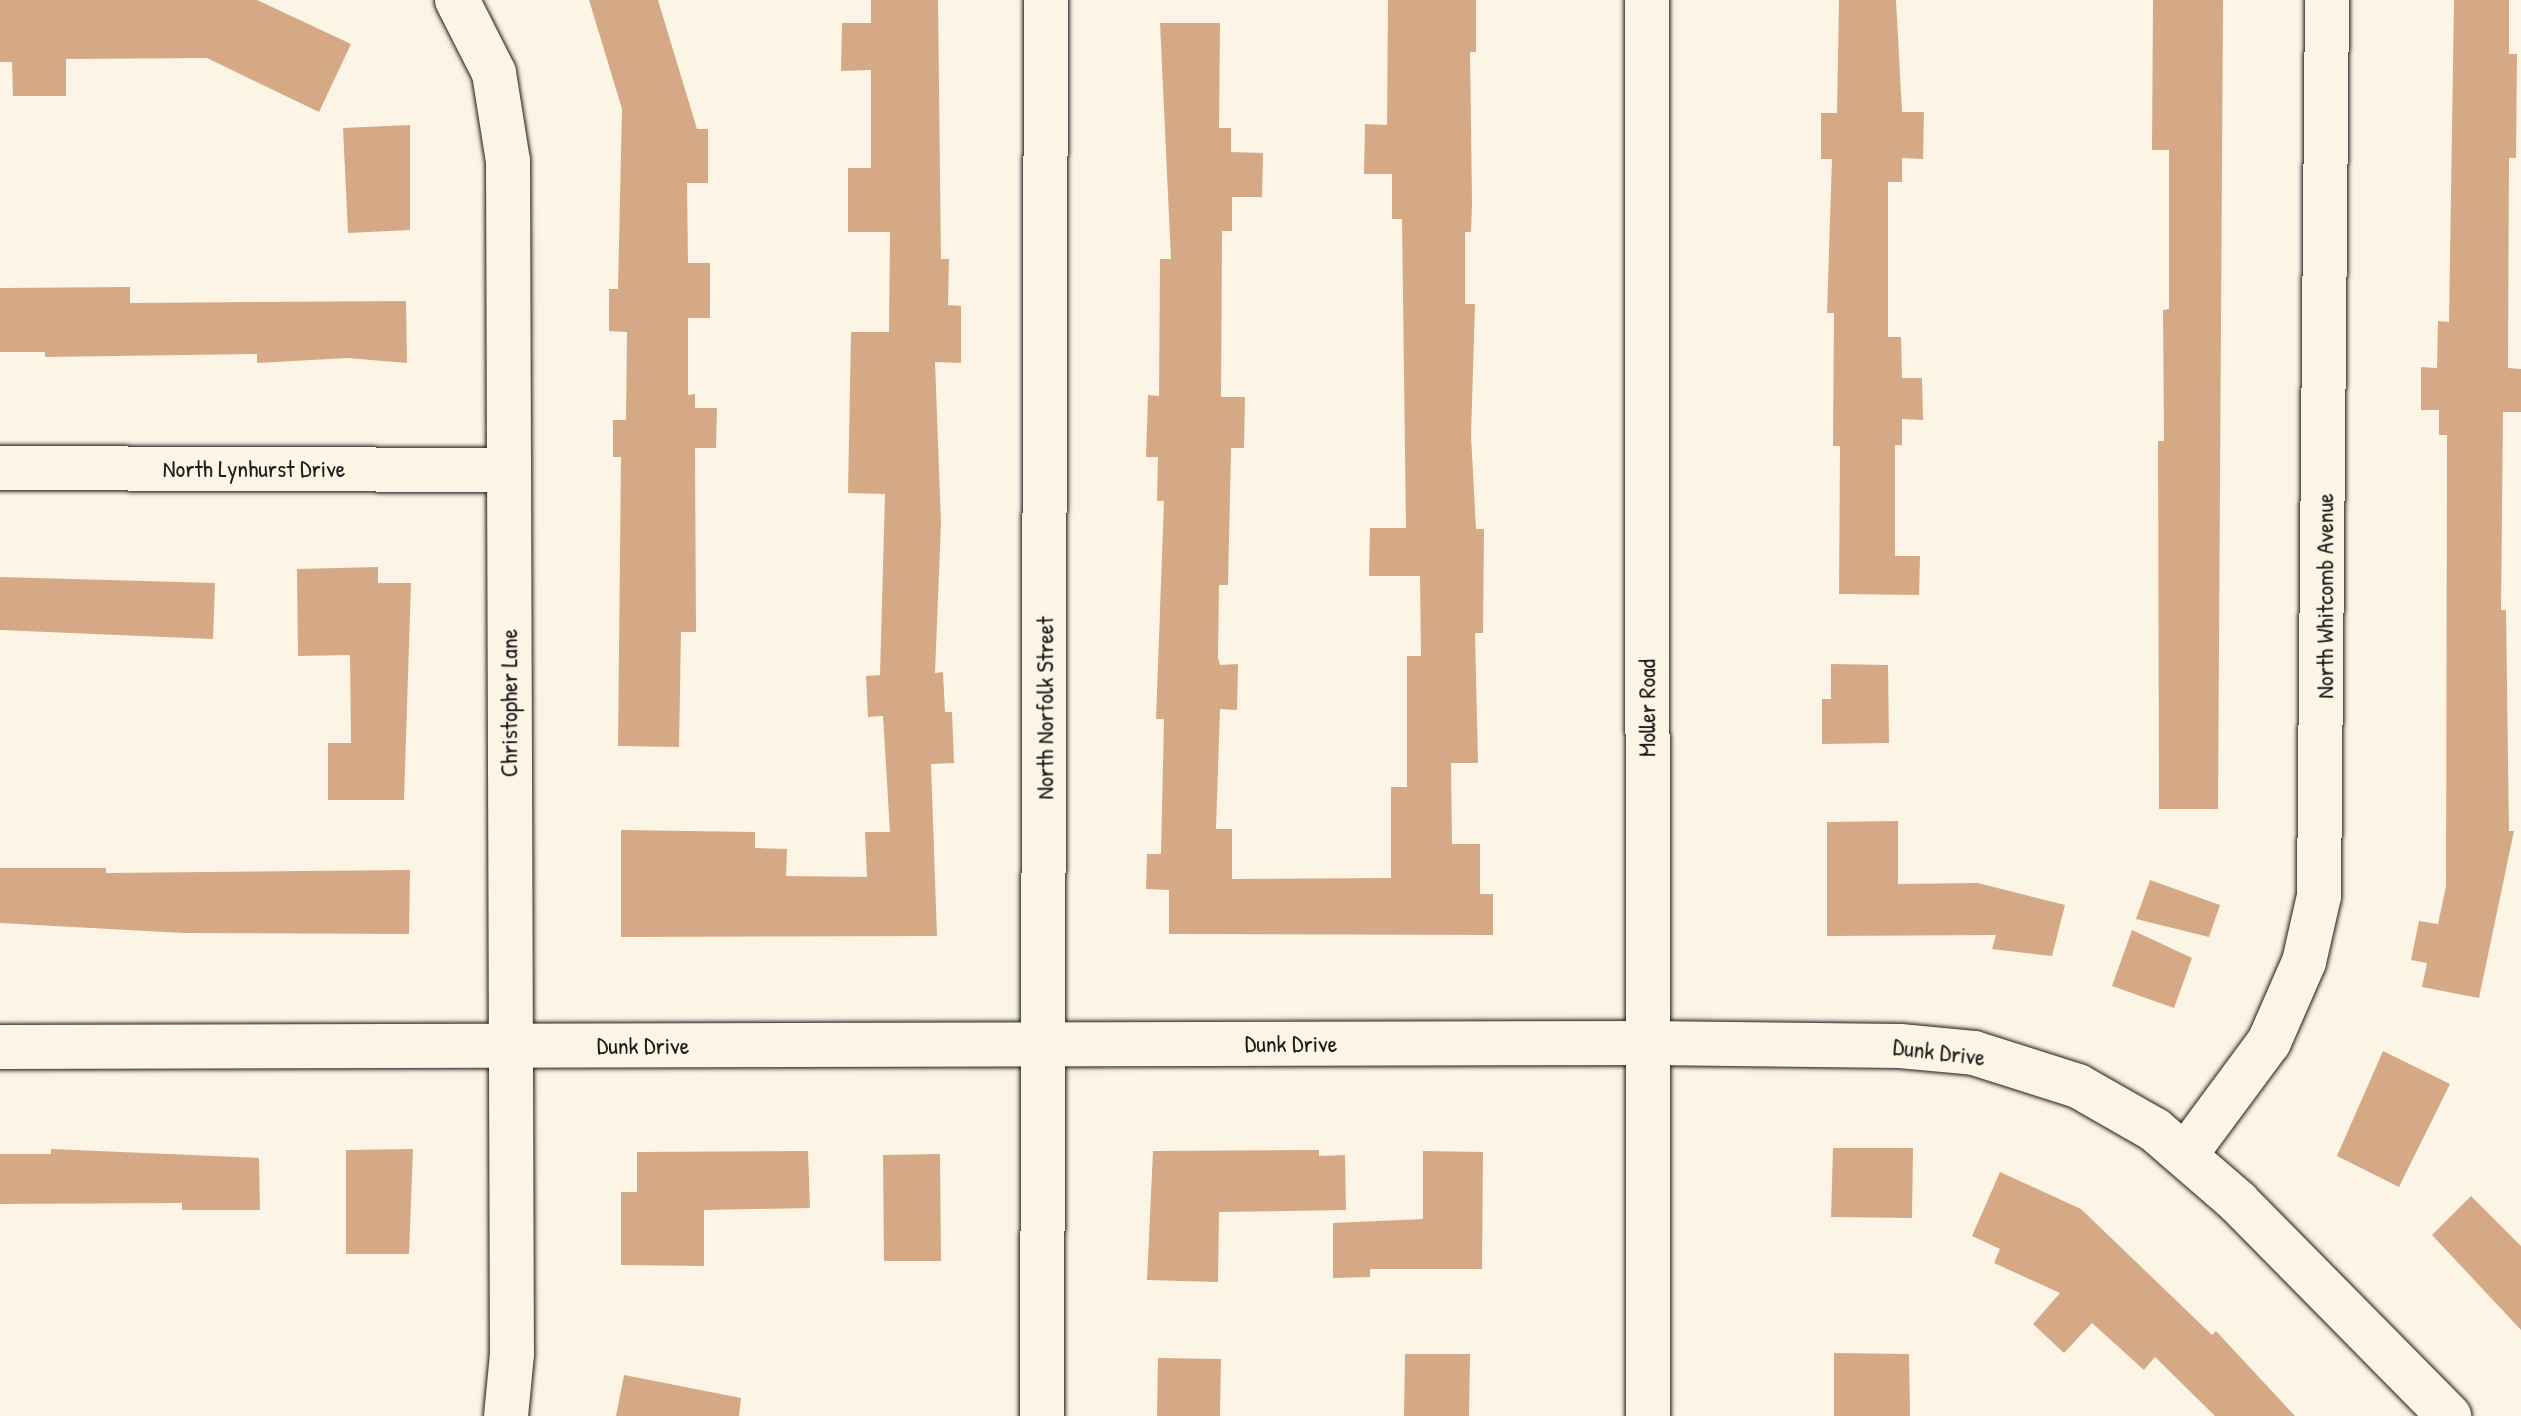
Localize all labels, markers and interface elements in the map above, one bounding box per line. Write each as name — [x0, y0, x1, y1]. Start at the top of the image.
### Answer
street label: North Lynhurst Drive — [163, 455, 345, 483]
street label: North Whitcomb Avenue — [2311, 493, 2339, 699]
street label: North Norfolk Street — [1031, 616, 1059, 800]
street label: Christopher Lane — [495, 629, 523, 777]
street label: Moller Road — [1633, 659, 1661, 757]
street label: Dunk Drive — [1245, 1030, 1337, 1058]
street label: Dunk Drive — [597, 1032, 689, 1060]
street label: Dunk Drive — [1891, 1032, 1987, 1072]

